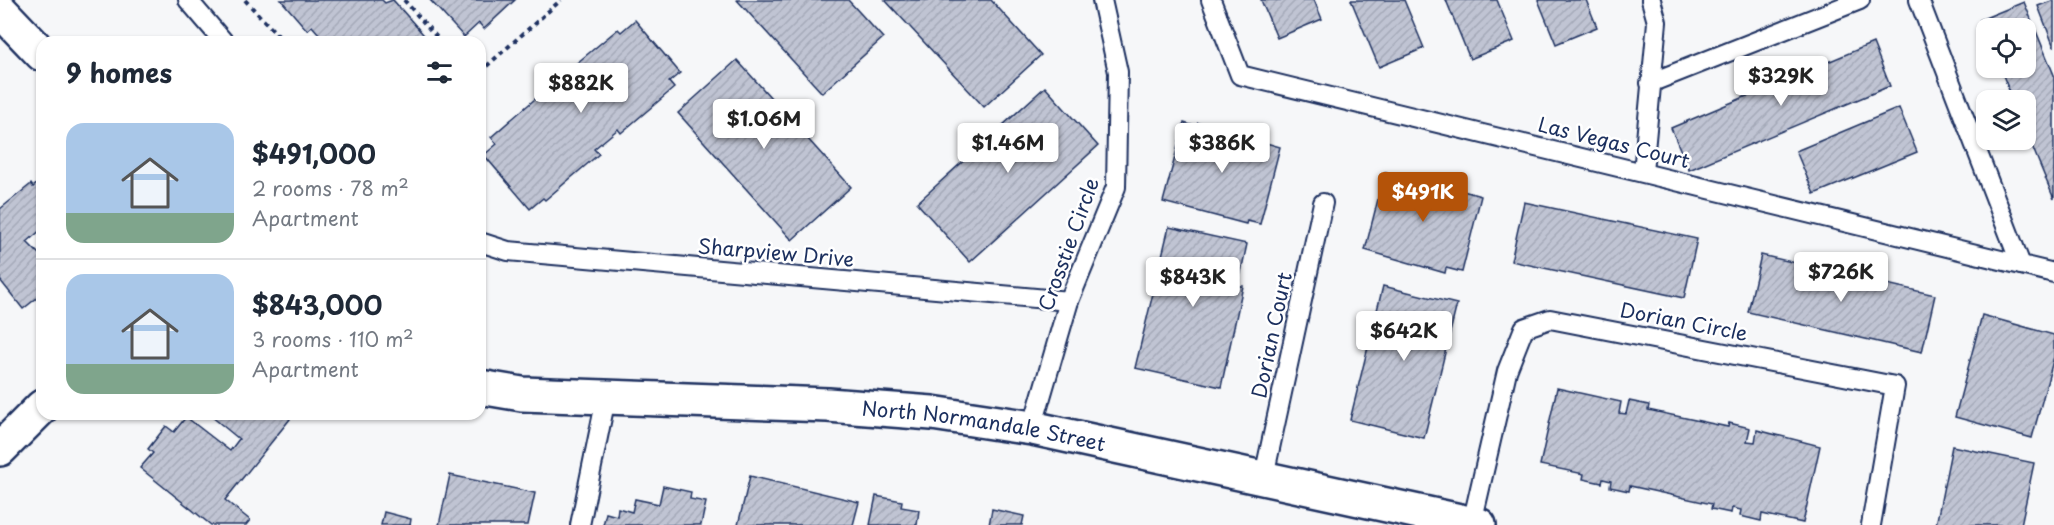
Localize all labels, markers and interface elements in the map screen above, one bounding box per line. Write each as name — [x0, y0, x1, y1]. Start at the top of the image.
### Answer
map controls — [1976, 18, 2036, 150]
button: locate — [1976, 18, 2036, 78]
text: 9 homes — [66, 53, 172, 92]
icon: filters — [423, 56, 456, 89]
pin: $329K — [1739, 56, 1823, 107]
text: $329K — [1748, 60, 1814, 90]
pin: $882K — [539, 63, 623, 114]
text: $882K — [548, 67, 614, 97]
button: layers — [1976, 90, 2036, 150]
pin: $1.06M — [715, 99, 813, 150]
text: $1.06M — [727, 103, 801, 133]
street label: Las Vegas Court — [1535, 109, 1693, 175]
pin: $1.46M — [959, 123, 1057, 174]
pin: $386K — [1180, 123, 1264, 174]
text: $1.46M — [971, 127, 1045, 157]
text: $386K — [1189, 127, 1255, 157]
text: $491,000 — [252, 134, 376, 173]
icon: home — [114, 147, 186, 219]
pin: $491K — [1381, 172, 1465, 223]
text: 2 rooms · 78 m² — [252, 173, 409, 203]
street label: Crosstie Circle — [1030, 173, 1106, 315]
text: $491K — [1392, 176, 1454, 206]
text: Apartment — [252, 203, 359, 233]
street label: Sharpview Drive — [697, 230, 855, 274]
pin: $726K — [1799, 252, 1883, 303]
text: $726K — [1808, 256, 1874, 286]
pin: $843K — [1151, 257, 1235, 308]
text: $843K — [1160, 261, 1226, 291]
street label: Dorian Court — [1243, 269, 1299, 401]
text: $843,000 — [252, 285, 383, 324]
street label: Dorian Circle — [1618, 294, 1750, 348]
icon: home — [114, 298, 186, 370]
pin: $642K — [1362, 311, 1446, 362]
text: $642K — [1370, 315, 1438, 345]
text: 3 rooms · 110 m² — [252, 324, 414, 354]
text: Apartment — [252, 354, 359, 384]
street label: North Normandale Street — [861, 393, 1108, 459]

